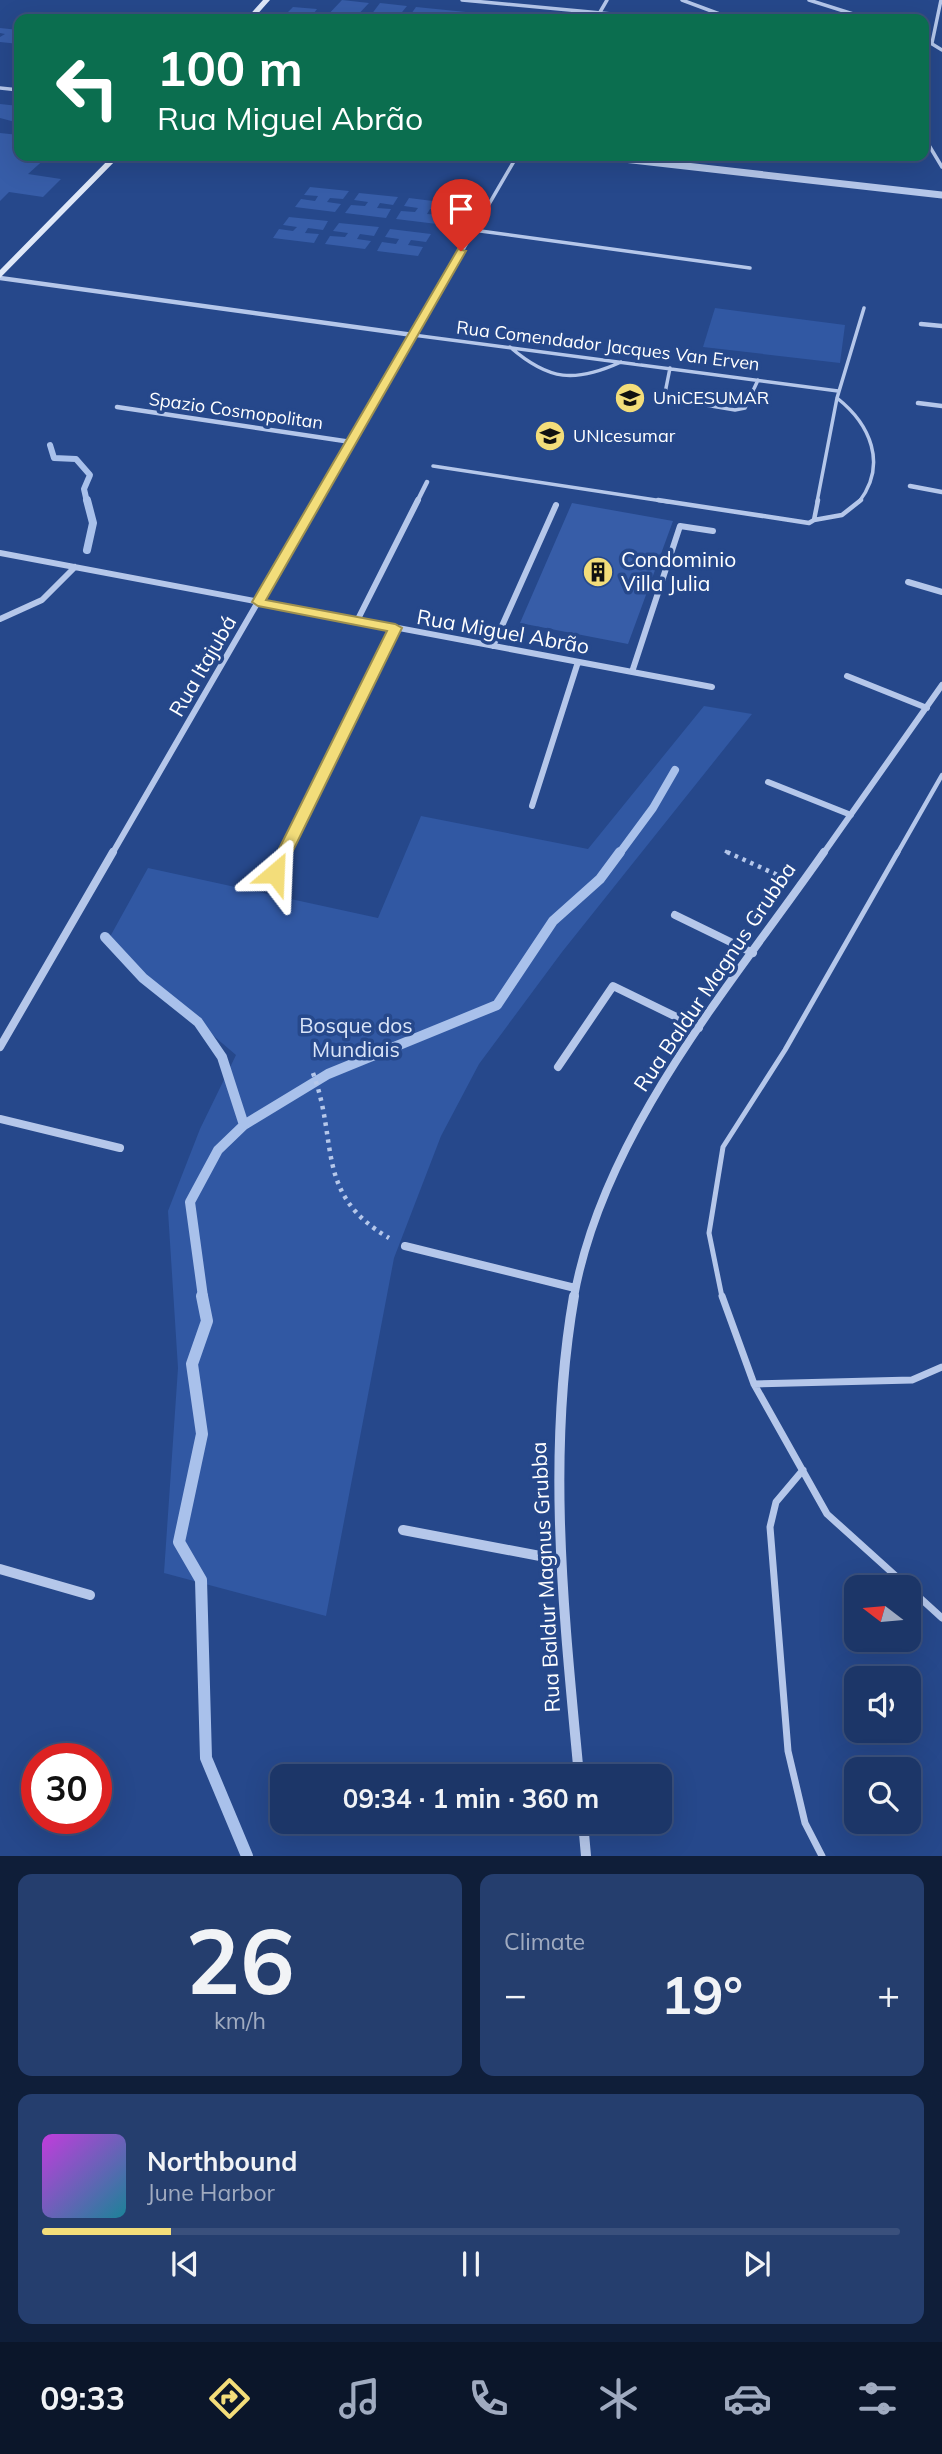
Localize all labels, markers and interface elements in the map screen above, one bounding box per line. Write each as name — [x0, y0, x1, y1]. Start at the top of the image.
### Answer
text: 100 m — [157, 37, 303, 98]
icon: left — [42, 42, 133, 133]
text: Rua Miguel Abrão — [157, 98, 423, 138]
pin — [431, 179, 491, 251]
icon: arrive — [442, 190, 480, 228]
street label: Rua Comendador Jacques Van Erven — [455, 315, 761, 376]
school or university icon: UniCESUMAR — [613, 381, 647, 415]
place label: UniCESUMAR — [653, 386, 769, 409]
street label: Spazio Cosmopolitan — [147, 387, 325, 434]
school or university icon: UNIcesumar — [533, 419, 567, 453]
place label: UNIcesumar — [573, 424, 676, 447]
place label: Condominio Villa Julia — [621, 546, 736, 596]
building icon: Condominio Villa Julia — [581, 555, 615, 589]
street label: Rua Miguel Abrão — [415, 603, 591, 659]
street label: Rua Itajubá — [163, 610, 242, 721]
position arrow — [238, 836, 312, 910]
street label: Rua Baldur Magnus Grubba — [628, 857, 801, 1096]
park label: Bosque dos Mundiais — [299, 1012, 413, 1062]
street label: Rua Baldur Magnus Grubba — [525, 1441, 565, 1713]
north arrow — [844, 1575, 920, 1652]
map controls — [844, 1575, 921, 1834]
button: sound — [844, 1666, 921, 1743]
speed limit sign: 30 — [21, 1743, 112, 1834]
button: search — [844, 1757, 921, 1834]
text: 09:34 · 1 min · 360 m — [343, 1782, 599, 1815]
text: 26 — [185, 1903, 295, 2017]
text: Climate — [504, 1927, 585, 1956]
text: 19° — [661, 1962, 743, 2027]
text: − — [504, 1970, 527, 2018]
text: + — [877, 1970, 900, 2018]
text: km/h — [214, 2006, 266, 2035]
text: Northbound — [147, 2145, 297, 2178]
text: June Harbor — [147, 2178, 275, 2207]
icon: previous — [166, 2245, 204, 2283]
icon: pause — [452, 2245, 490, 2283]
icon: next — [738, 2245, 776, 2283]
icon: directions — [205, 2374, 254, 2423]
icon: music — [335, 2374, 384, 2423]
icon: phone — [464, 2374, 513, 2423]
icon: climate — [594, 2374, 643, 2423]
icon: car — [723, 2374, 772, 2423]
icon: filters — [853, 2374, 902, 2423]
text: 09:33 — [40, 2378, 125, 2418]

